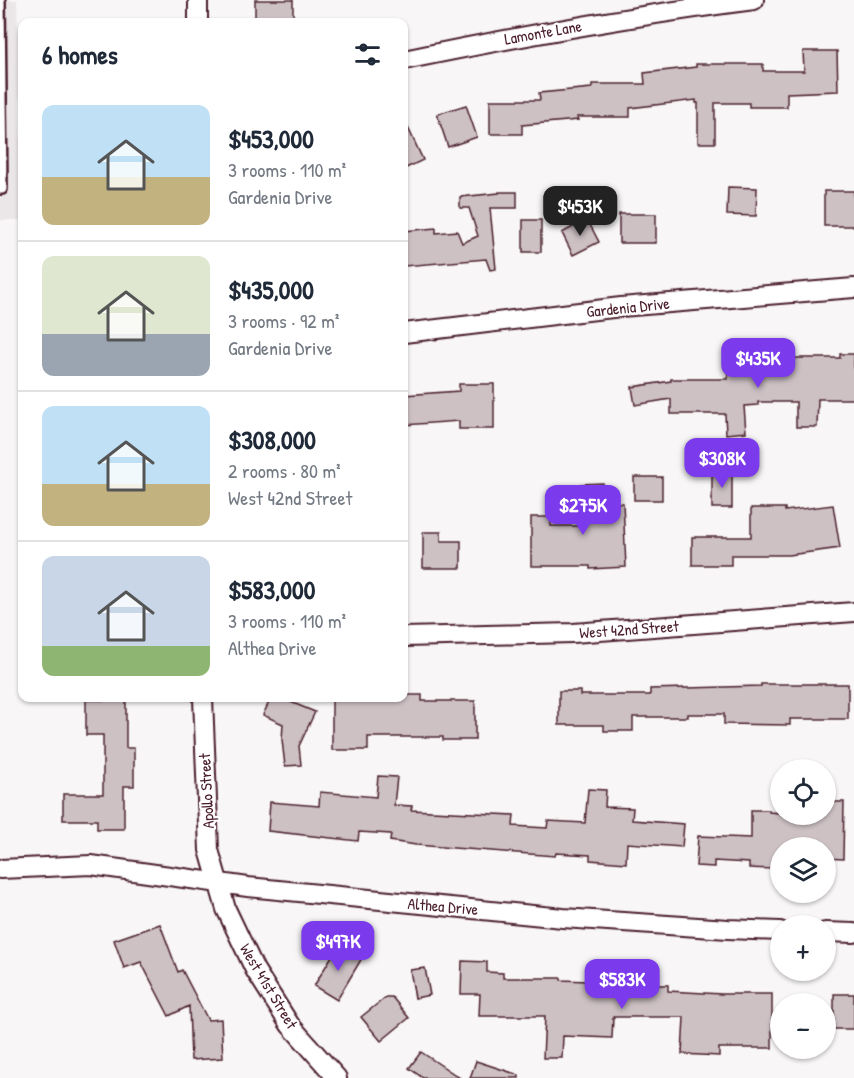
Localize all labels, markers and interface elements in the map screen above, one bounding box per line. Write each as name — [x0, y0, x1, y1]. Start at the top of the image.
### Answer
street label: Lamonte Lane — [503, 14, 584, 50]
text: 6 homes — [42, 37, 118, 72]
icon: filters — [351, 38, 384, 71]
text: $453,000 — [228, 121, 314, 156]
icon: home — [90, 129, 162, 201]
text: 3 rooms · 110 m² — [228, 156, 346, 183]
text: Gardenia Drive — [228, 183, 333, 210]
pin: $453K — [538, 186, 622, 237]
text: $453K — [557, 192, 603, 219]
text: $435,000 — [228, 272, 314, 307]
icon: home — [90, 280, 162, 352]
street label: Gardenia Drive — [585, 292, 671, 322]
text: 3 rooms · 92 m² — [228, 307, 339, 334]
text: Gardenia Drive — [228, 334, 333, 361]
pin: $435K — [716, 338, 800, 389]
text: $435K — [735, 344, 781, 371]
text: $308,000 — [228, 422, 316, 457]
icon: home — [90, 430, 162, 502]
pin: $308K — [680, 438, 764, 489]
text: $308K — [698, 444, 746, 471]
text: 2 rooms · 80 m² — [228, 457, 341, 484]
text: West 42nd Street — [228, 484, 352, 511]
pin: $275K — [541, 485, 625, 536]
text: $275K — [559, 491, 607, 518]
text: $583,000 — [228, 572, 315, 607]
icon: home — [90, 580, 162, 652]
text: 3 rooms · 110 m² — [228, 607, 346, 634]
street label: West 42nd Street — [579, 615, 680, 643]
text: Althea Drive — [228, 634, 316, 661]
street label: Apollo Street — [193, 752, 219, 829]
map controls — [770, 759, 836, 1059]
button: locate — [770, 759, 836, 825]
button: layers — [770, 837, 836, 903]
street label: Althea Drive — [407, 892, 480, 920]
button: + — [770, 915, 836, 981]
pin: $497K — [296, 921, 380, 972]
text: $497K — [315, 927, 361, 954]
street label: West 41st Street — [235, 939, 303, 1033]
pin: $583K — [580, 959, 664, 1010]
text: $583K — [599, 965, 645, 992]
button: − — [770, 993, 836, 1059]

